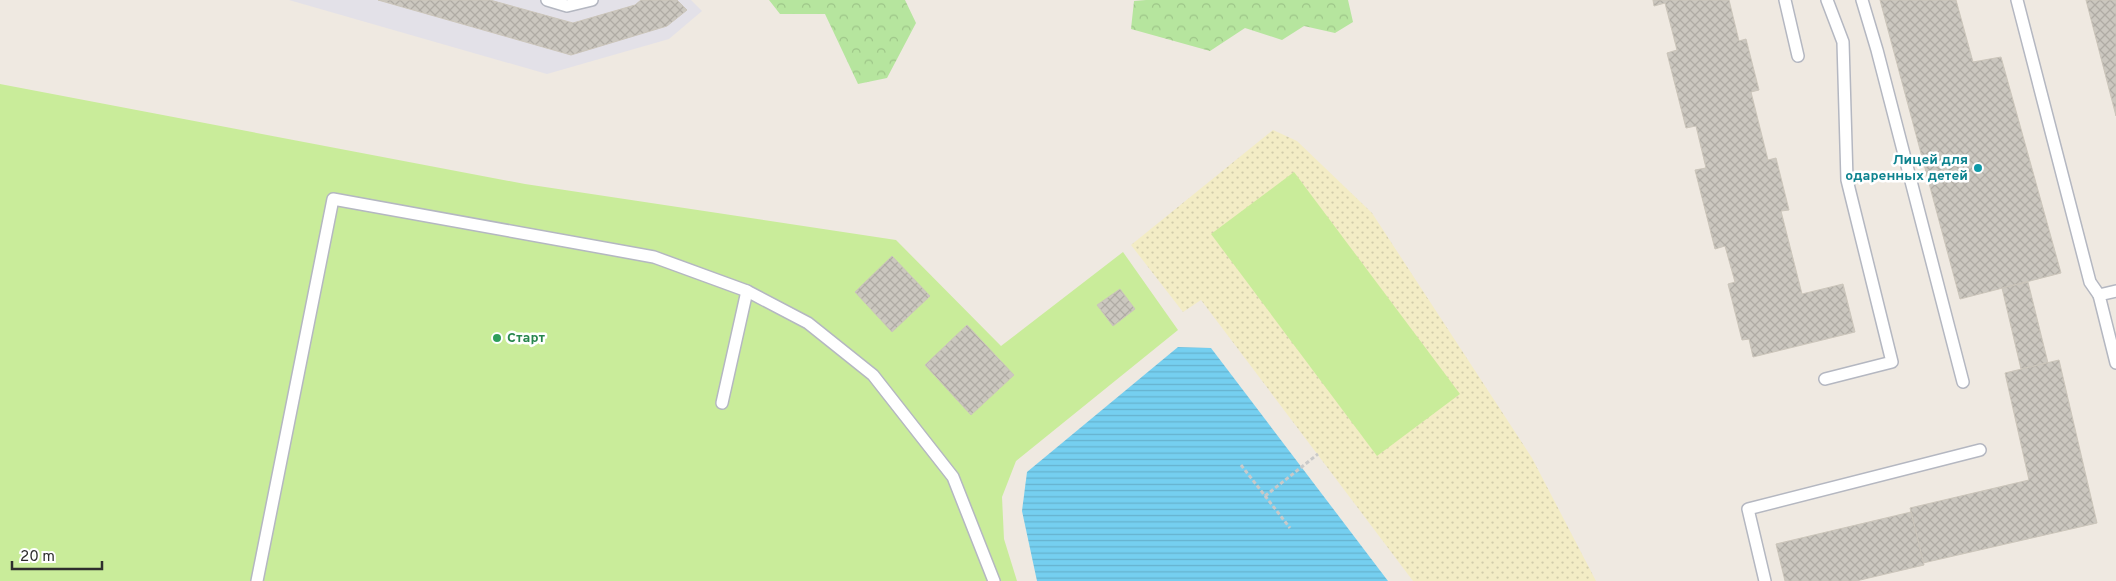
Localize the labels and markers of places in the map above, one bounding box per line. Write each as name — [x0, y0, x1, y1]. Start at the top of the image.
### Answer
place label: Лицей для одаренных детей — [1845, 152, 1968, 185]
marker: Лицей для одаренных детей — [1972, 162, 1984, 174]
place label: Старт — [507, 330, 546, 347]
marker: Старт — [491, 332, 503, 344]

